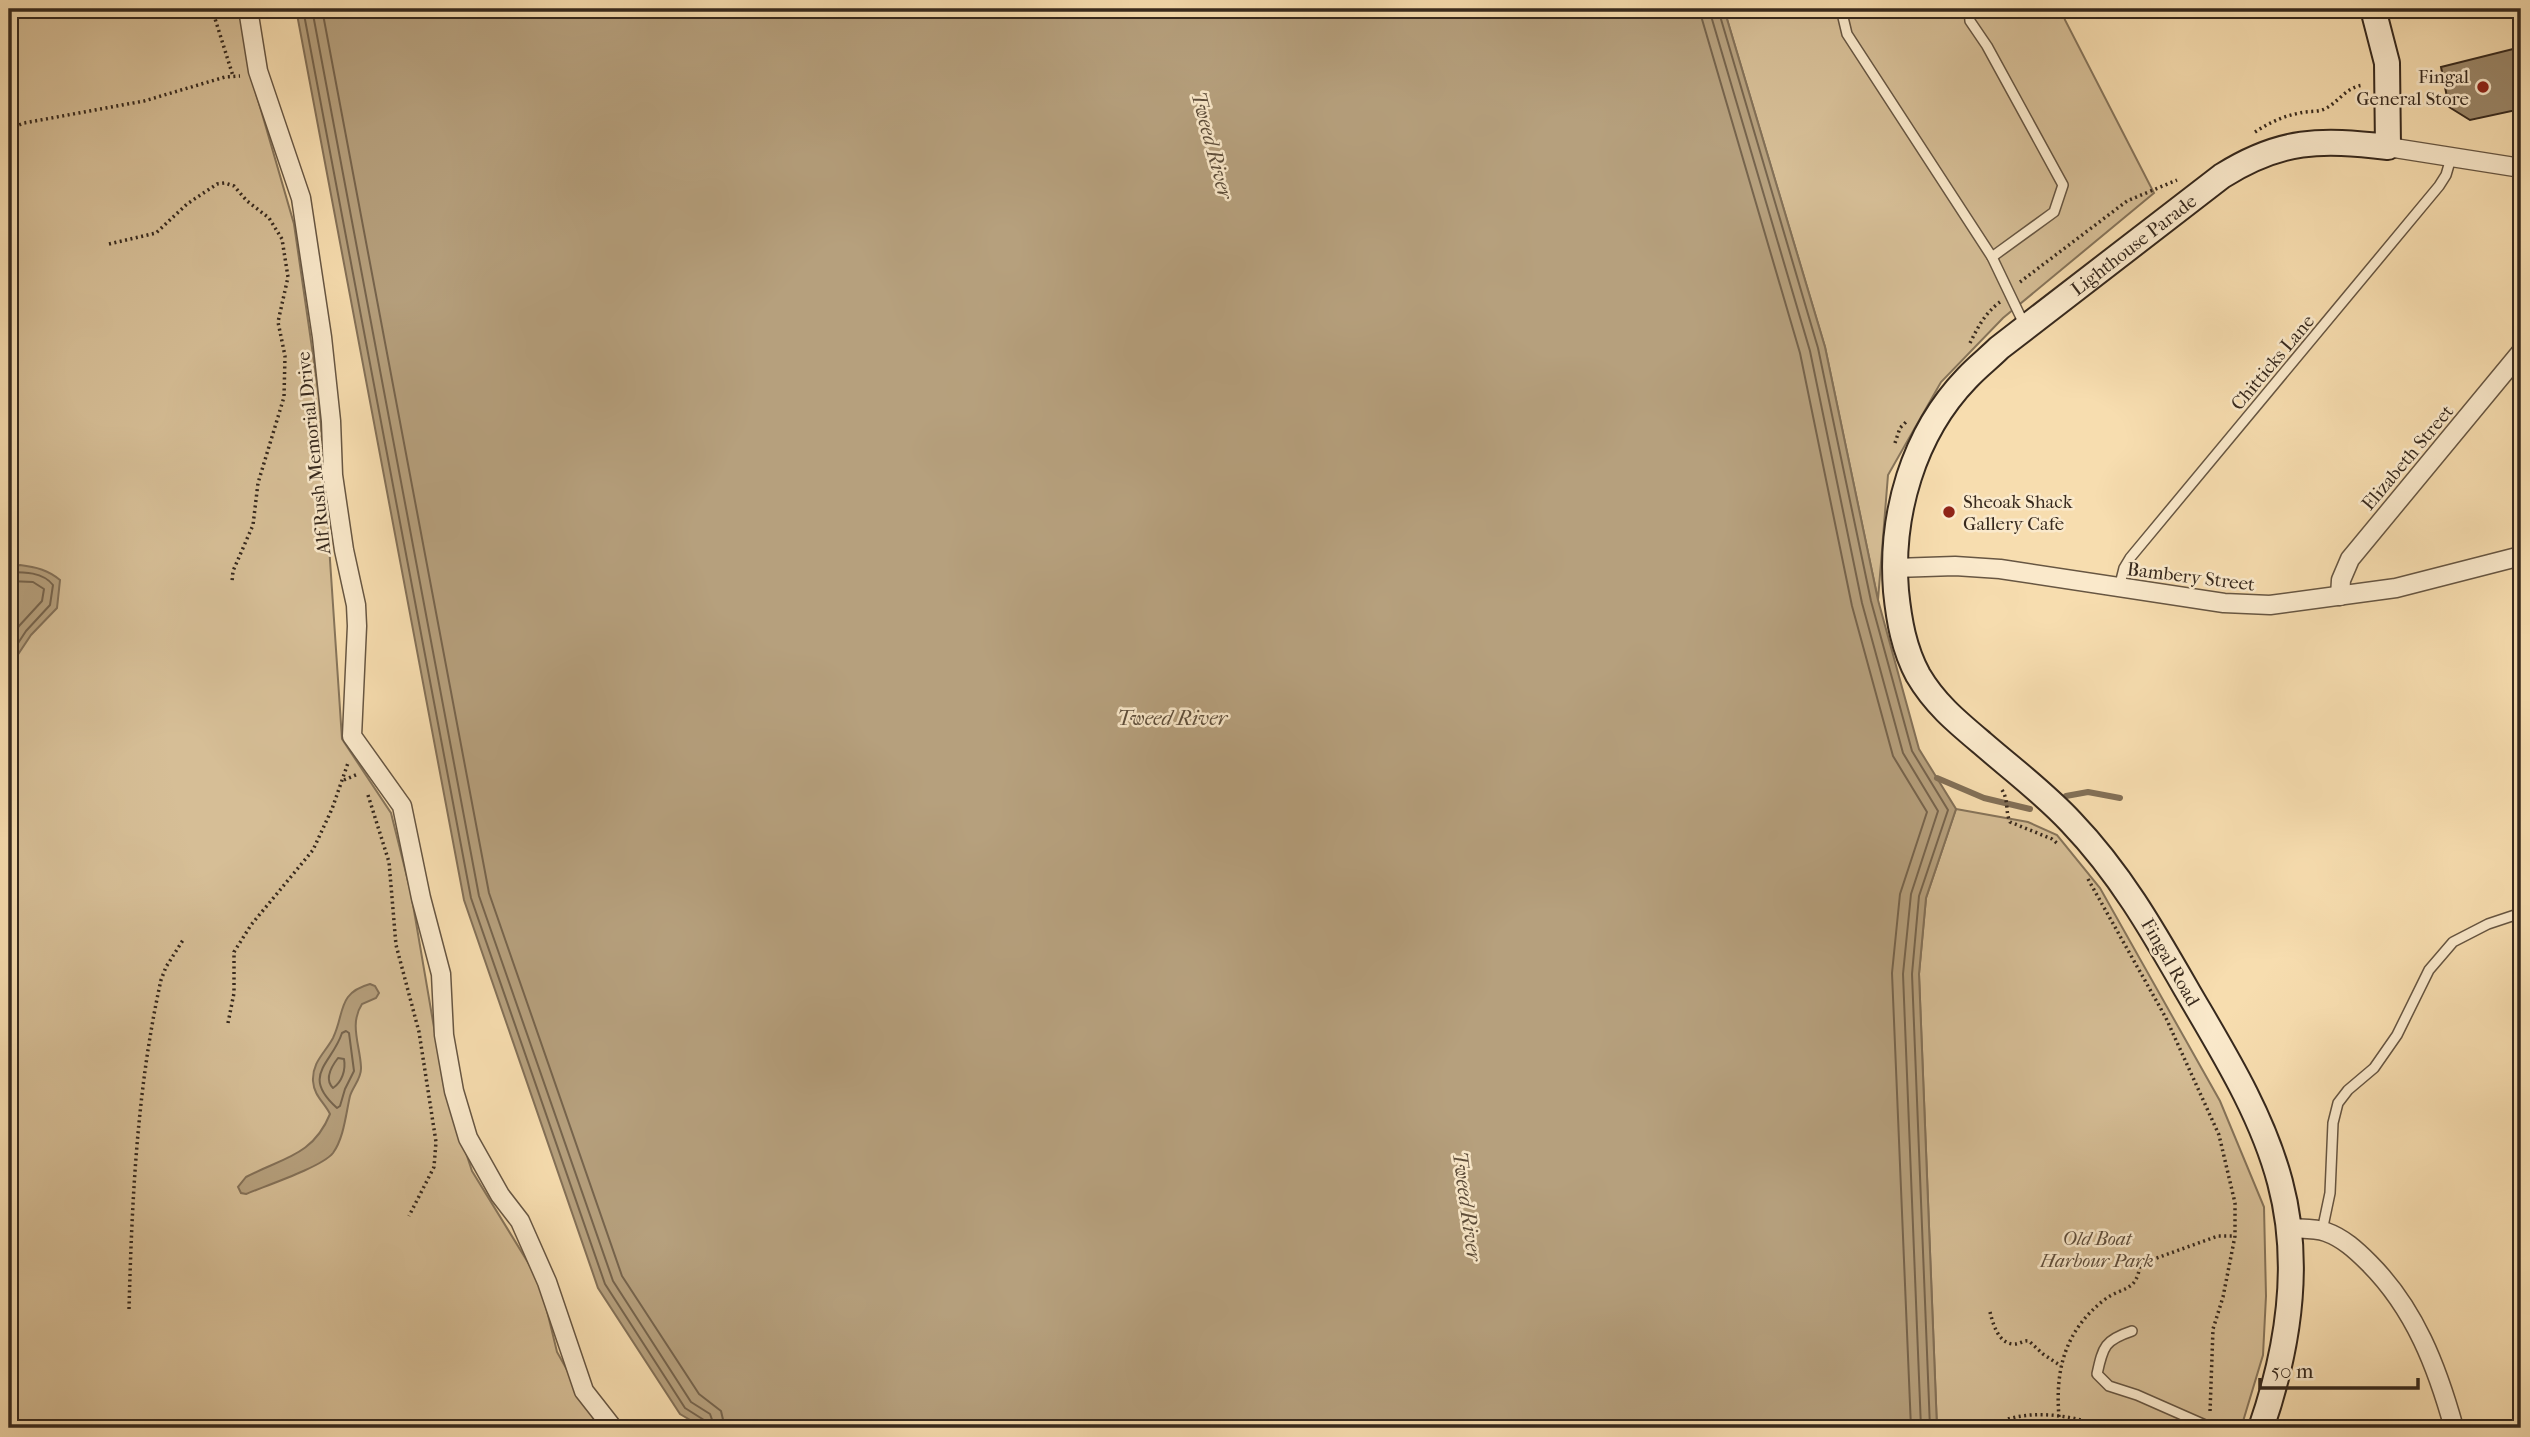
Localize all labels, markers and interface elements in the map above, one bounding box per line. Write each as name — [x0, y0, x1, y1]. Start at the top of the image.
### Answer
place label: Fingal General Store — [2356, 66, 2469, 110]
marker: Fingal General Store — [2475, 79, 2491, 95]
water label: Tweed River — [1186, 89, 1238, 203]
street label: Lighthouse Parade — [2067, 190, 2201, 301]
street label: Chitticks Lane — [2226, 310, 2319, 415]
street label: Alf Rush Memorial Drive — [292, 350, 336, 556]
street label: Elizabeth Street — [2357, 400, 2458, 515]
place label: Sheoak Shack Gallery Cafe — [1963, 491, 2073, 535]
marker: Sheoak Shack Gallery Cafe — [1941, 504, 1957, 520]
street label: Bambery Street — [2126, 558, 2256, 596]
water label: Tweed River — [1117, 706, 1229, 730]
street label: Fingal Road — [2136, 915, 2204, 1011]
water label: Tweed River — [1447, 1150, 1487, 1264]
park label: Old Boat Harbour Park — [2039, 1228, 2154, 1272]
scale bar — [2260, 1346, 2418, 1390]
text: 50 m — [2271, 1359, 2314, 1383]

